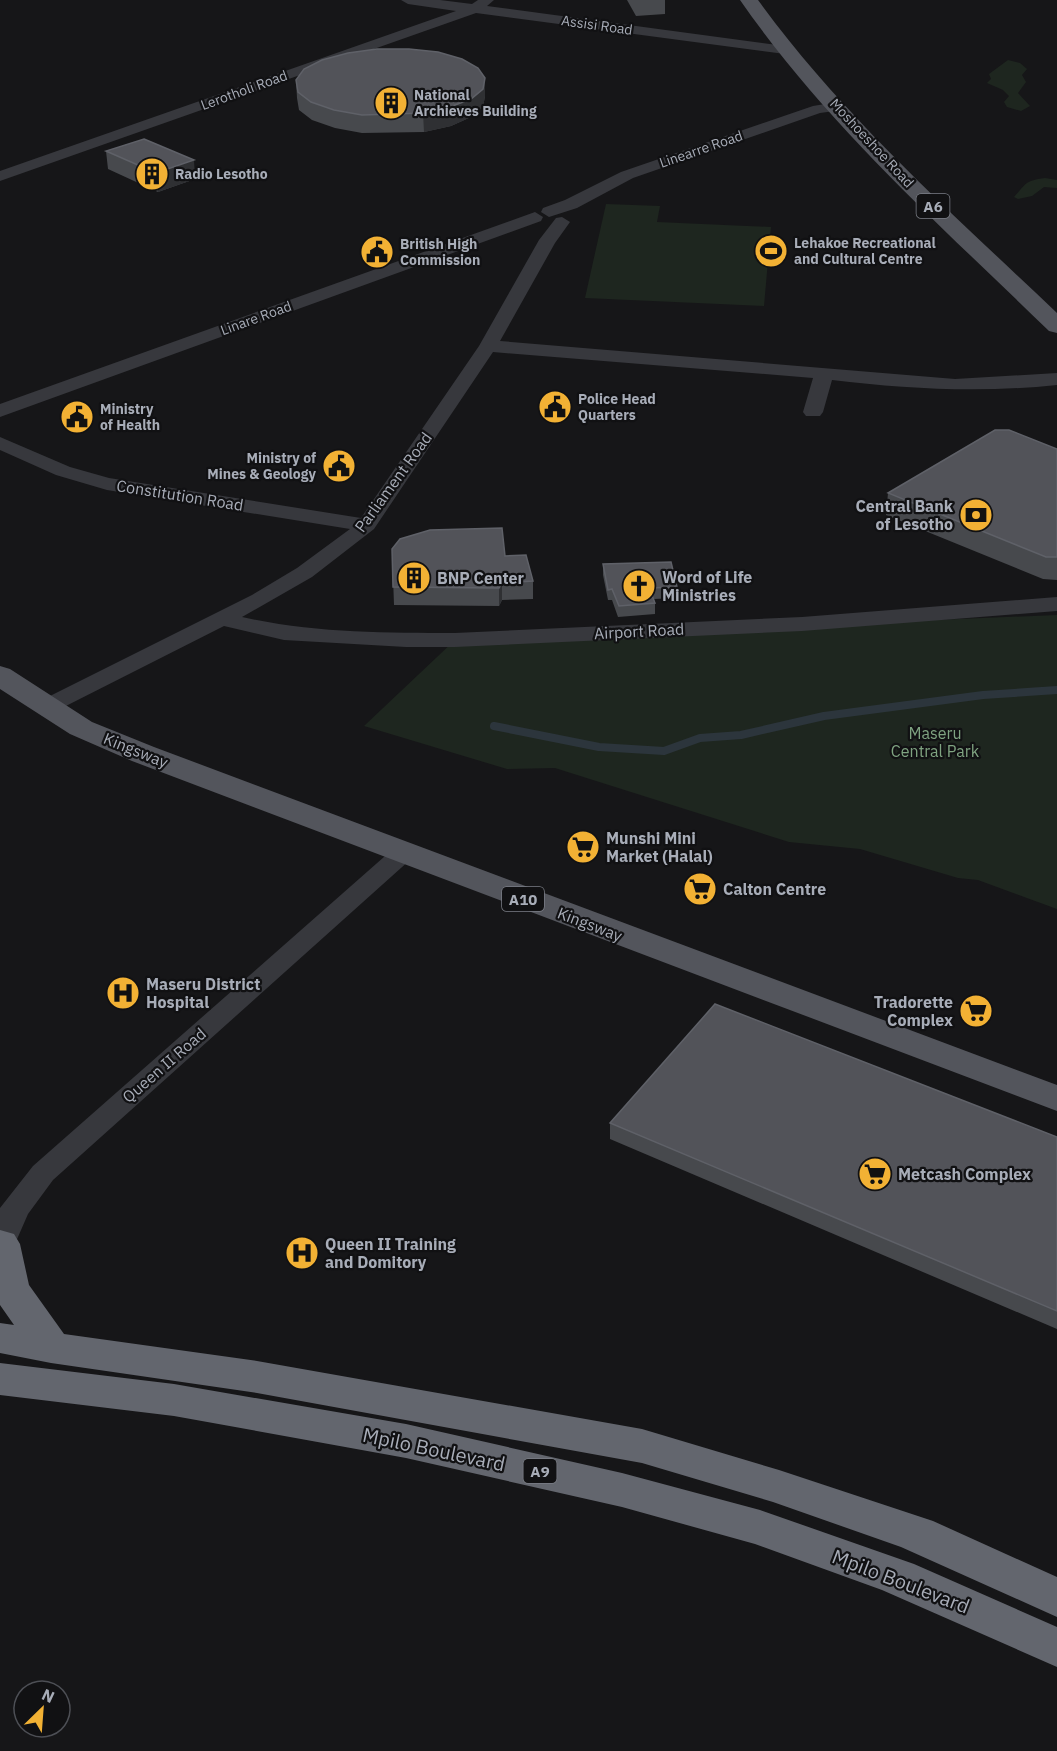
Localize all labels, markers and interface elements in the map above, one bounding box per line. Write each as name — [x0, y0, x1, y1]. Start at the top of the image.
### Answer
street label: Assisi Road — [560, 11, 634, 39]
street label: Lerotholi Road — [198, 66, 290, 114]
building icon: National Archieves Building — [373, 85, 409, 121]
place label: National Archieves Building — [414, 86, 537, 120]
street label: Moshoeshoe Road — [826, 95, 918, 191]
street label: Linearre Road — [657, 126, 745, 172]
building icon: Radio Lesotho — [134, 156, 170, 192]
place label: Radio Lesotho — [175, 165, 268, 183]
road number: A6 — [916, 194, 950, 218]
sports icon: Lehakoe Recreational and Cultural Centre — [753, 233, 789, 269]
public building icon: British High Commission — [359, 234, 395, 270]
place label: Lehakoe Recreational and Cultural Centre — [794, 234, 936, 268]
place label: British High Commission — [400, 235, 480, 269]
street label: Linare Road — [218, 297, 294, 339]
public building icon: Police Head Quarters — [537, 389, 573, 425]
place label: Police Head Quarters — [578, 390, 656, 424]
public building icon: Ministry of Health — [59, 399, 95, 435]
place label: Ministry of Health — [100, 400, 160, 434]
street label: Parliament Road — [350, 428, 436, 536]
public building icon: Ministry of Mines & Geology — [321, 448, 357, 484]
place label: Ministry of Mines & Geology — [207, 449, 317, 483]
street label: Constitution Road — [115, 475, 245, 515]
place label: Central Bank of Lesotho — [855, 496, 954, 534]
bank icon: Central Bank of Lesotho — [958, 497, 994, 533]
building icon: BNP Center — [396, 560, 432, 596]
place label: Word of Life Ministries — [662, 567, 752, 605]
place label: BNP Center — [437, 568, 525, 588]
church icon: Word of Life Ministries — [621, 568, 657, 604]
street label: Airport Road — [593, 619, 685, 643]
park label: Maseru Central Park — [891, 723, 980, 761]
street label: Kingsway — [101, 728, 171, 772]
place label: Munshi Mini Market (Halal) — [606, 828, 713, 866]
supermarket icon: Munshi Mini Market (Halal) — [565, 829, 601, 865]
supermarket icon: Calton Centre — [682, 871, 718, 907]
place label: Calton Centre — [723, 879, 826, 899]
road number: A10 — [502, 887, 544, 911]
street label: Kingsway — [555, 902, 625, 946]
place label: Maseru District Hospital — [146, 974, 260, 1012]
hospital icon: Maseru District Hospital — [105, 975, 141, 1011]
place label: Tradorette Complex — [874, 992, 953, 1030]
supermarket icon: Tradorette Complex — [958, 993, 994, 1029]
street label: Queen II Road — [118, 1023, 210, 1107]
supermarket icon: Metcash Complex — [857, 1156, 893, 1192]
place label: Metcash Complex — [898, 1164, 1031, 1184]
place label: Queen II Training and Domitory — [325, 1234, 456, 1272]
hospital icon: Queen II Training and Domitory — [284, 1235, 320, 1271]
street label: Mpilo Boulevard — [360, 1421, 508, 1477]
road number: A9 — [524, 1459, 556, 1483]
street label: Mpilo Boulevard — [828, 1542, 974, 1620]
north arrow — [12, 1679, 72, 1739]
text: N — [39, 1684, 58, 1707]

